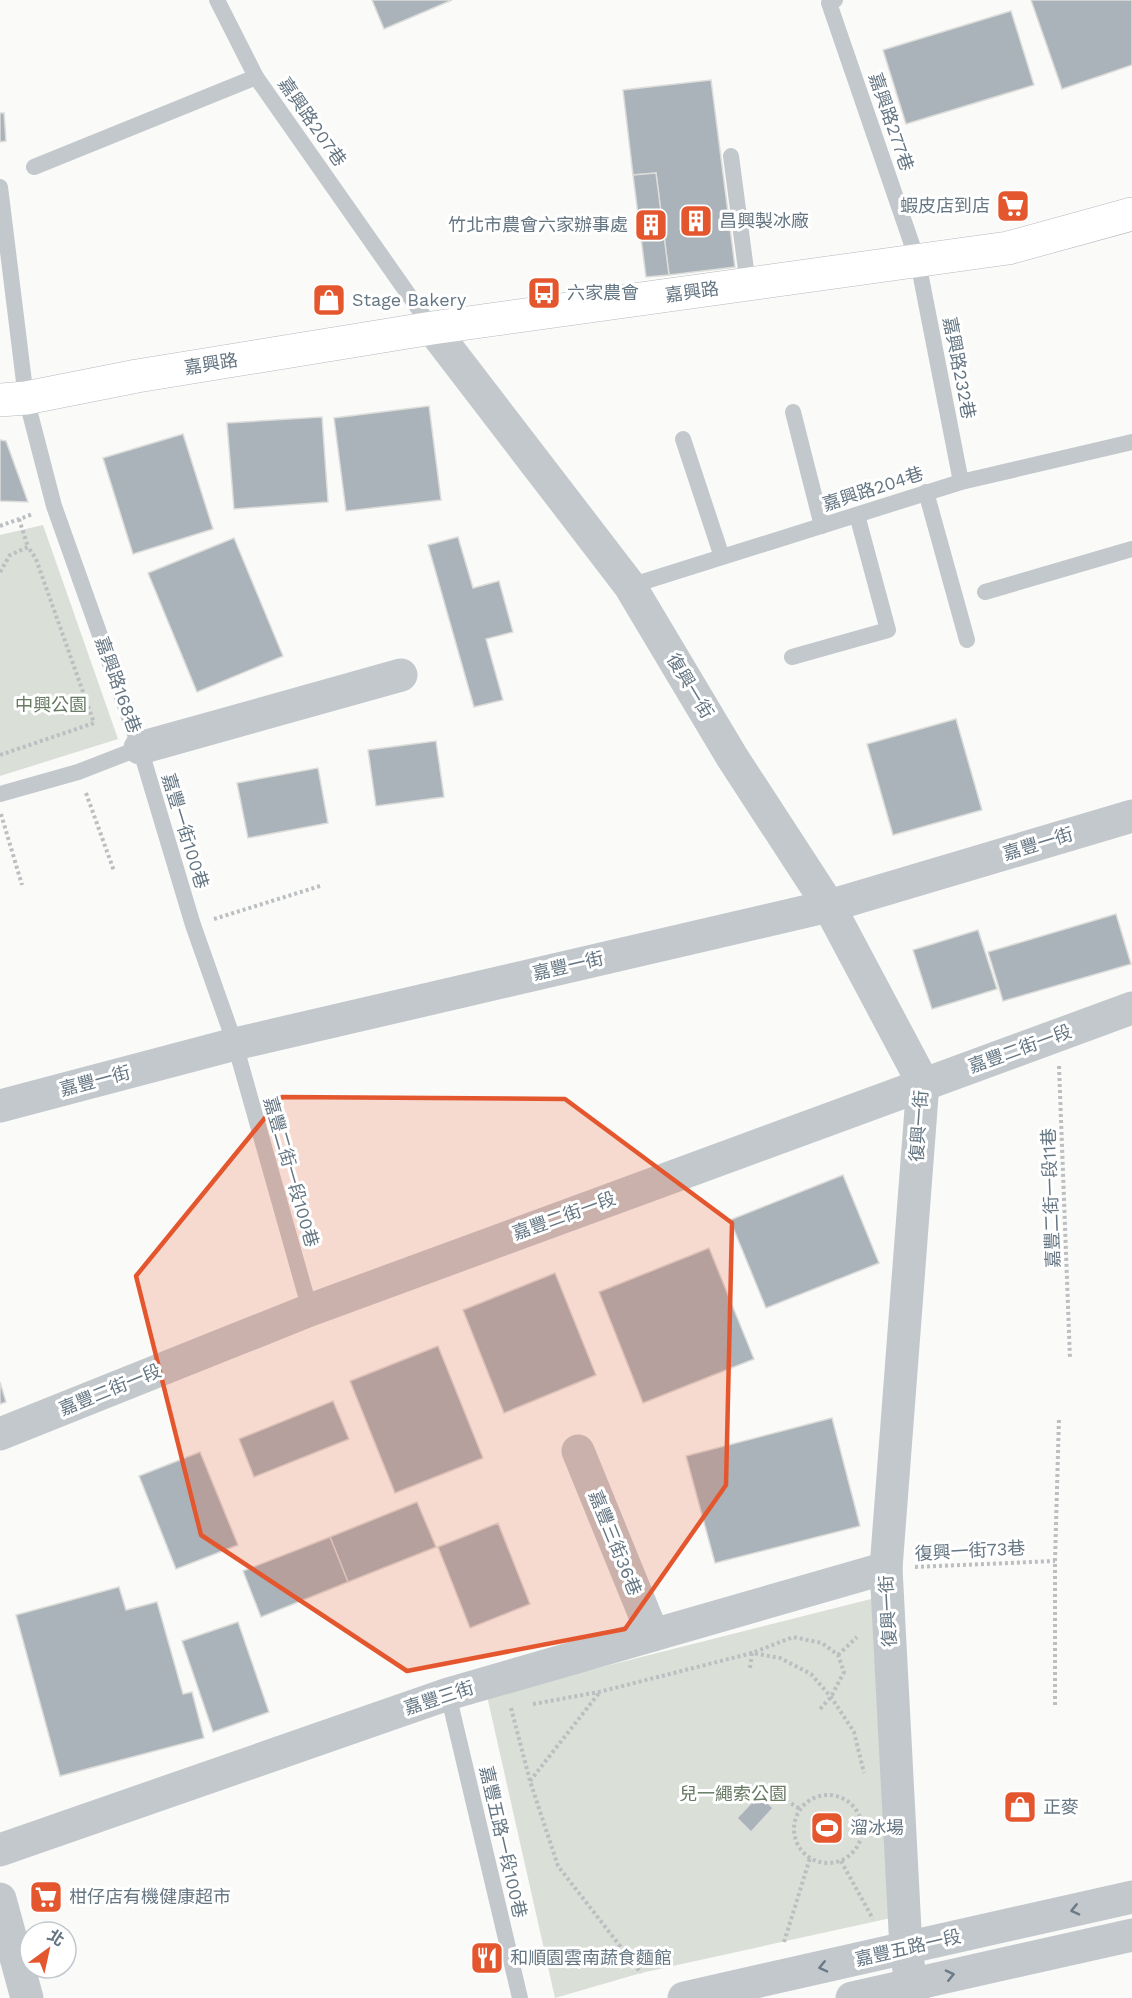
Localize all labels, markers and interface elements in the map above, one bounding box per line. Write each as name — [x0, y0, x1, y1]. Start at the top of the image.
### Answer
street label: 嘉興路277巷 — [865, 70, 918, 174]
street label: 嘉興路207巷 — [274, 73, 351, 170]
supermarket icon: 蝦皮店到店 — [995, 188, 1031, 224]
place label: 蝦皮店到店 — [900, 195, 990, 216]
building icon: 昌興製冰廠 — [678, 203, 714, 239]
building icon: 竹北市農會六家辦事處 — [633, 207, 669, 243]
place label: 昌興製冰廠 — [719, 210, 809, 231]
place label: 竹北市農會六家辦事處 — [448, 214, 628, 235]
bus stop icon: 六家農會 — [526, 275, 562, 311]
street label: 嘉興路 — [664, 277, 720, 306]
shop icon: Stage Bakery — [311, 282, 347, 318]
place label: 六家農會 — [567, 282, 639, 303]
place label: Stage Bakery — [352, 289, 467, 310]
street label: 嘉興路232巷 — [939, 315, 980, 421]
street label: 嘉興路 — [183, 349, 239, 378]
street label: 嘉興路204巷 — [820, 462, 926, 515]
street label: 嘉興路168巷 — [91, 634, 146, 736]
street label: 復興一街 — [663, 649, 718, 722]
park label: 中興公園 — [15, 694, 87, 715]
street label: 嘉豐一街100巷 — [158, 771, 213, 891]
street label: 嘉豐一街 — [1000, 823, 1075, 864]
street label: 嘉豐一街 — [530, 947, 605, 984]
street label: 嘉豐二街一段 — [965, 1020, 1074, 1077]
street label: 嘉豐一街 — [57, 1061, 132, 1100]
street label: 復興一街 — [906, 1089, 931, 1163]
street label: 嘉豐二街一段100巷 — [260, 1094, 323, 1249]
street label: 嘉豐二街一段11巷 — [1038, 1128, 1063, 1268]
street label: 嘉豐二街一段 — [509, 1187, 618, 1244]
street label: 嘉豐二街一段 — [56, 1360, 164, 1420]
street label: 嘉豐三街36巷 — [585, 1487, 646, 1598]
street label: 復興一街73巷 — [914, 1537, 1026, 1564]
street label: 復興一街 — [875, 1575, 900, 1648]
street label: 嘉豐三街 — [401, 1676, 476, 1719]
street label: 嘉豐五路一段100巷 — [476, 1764, 531, 1920]
park label: 兒一繩索公園 — [679, 1783, 787, 1804]
shop icon: 正麥 — [1002, 1789, 1038, 1825]
place label: 正麥 — [1043, 1796, 1079, 1817]
sports icon: 溜冰場 — [809, 1810, 845, 1846]
place label: 溜冰場 — [850, 1817, 904, 1838]
supermarket icon: 柑仔店有機健康超市 — [28, 1879, 64, 1915]
place label: 柑仔店有機健康超市 — [69, 1886, 231, 1907]
one-way arrow — [1070, 1903, 1080, 1916]
north arrow — [18, 1920, 78, 1980]
street label: 嘉豐五路一段 — [853, 1925, 963, 1970]
text: 北 — [44, 1926, 68, 1950]
restaurant icon: 和順園雲南蔬食麵館 — [469, 1940, 505, 1976]
place label: 和順園雲南蔬食麵館 — [510, 1947, 672, 1968]
one-way arrow — [818, 1959, 828, 1972]
one-way arrow — [945, 1969, 955, 1982]

